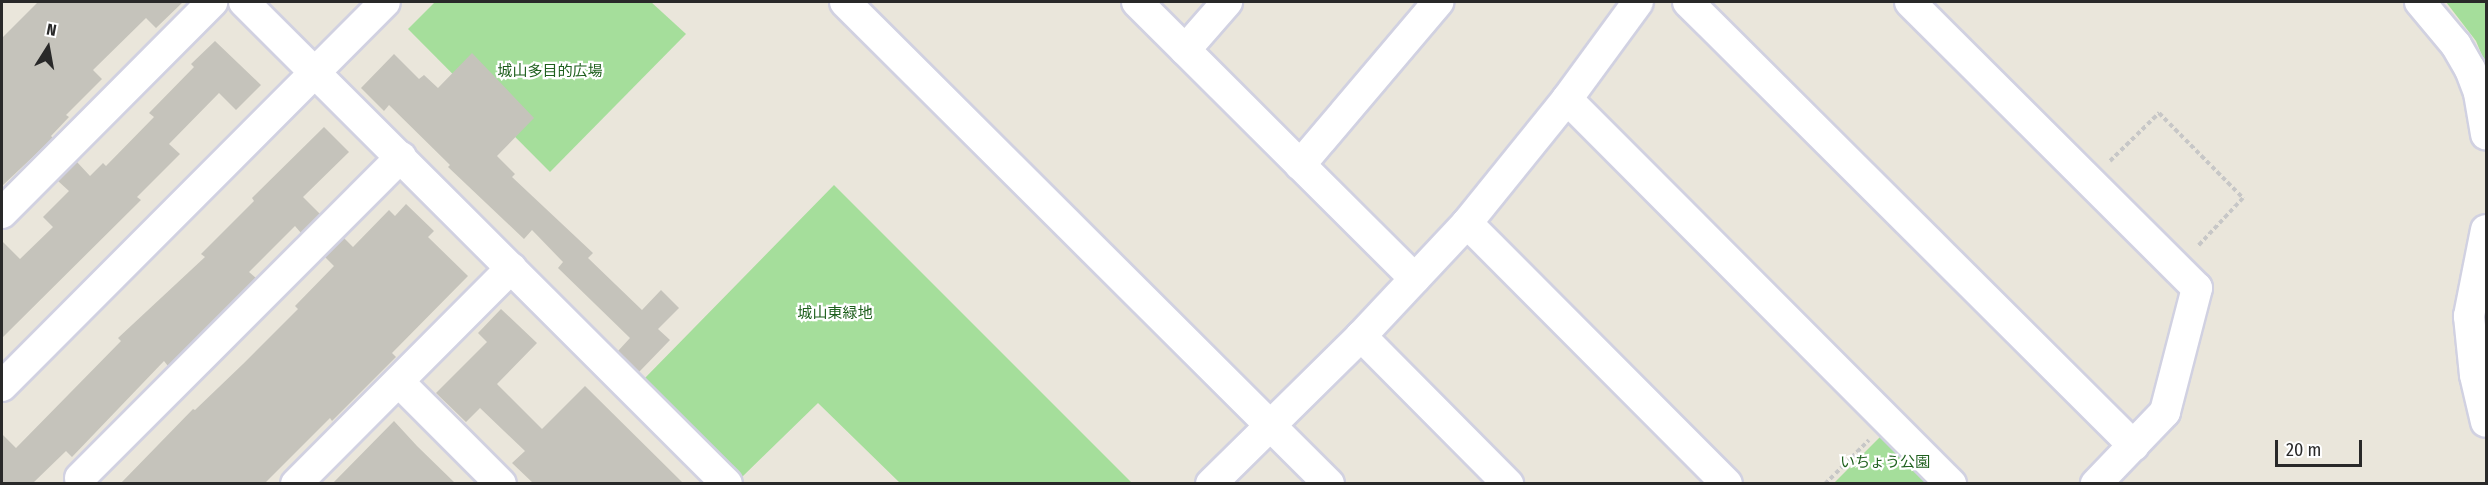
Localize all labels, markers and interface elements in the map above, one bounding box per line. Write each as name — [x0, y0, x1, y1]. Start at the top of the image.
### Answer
north arrow — [18, 18, 78, 78]
text: N — [45, 20, 58, 40]
park label: 城山多目的広場 — [498, 63, 602, 81]
park label: 城山東緑地 — [798, 305, 872, 323]
scale bar — [2278, 428, 2365, 466]
text: 20 m — [2286, 439, 2321, 461]
park label: いちょう公園 — [1840, 454, 1930, 472]

